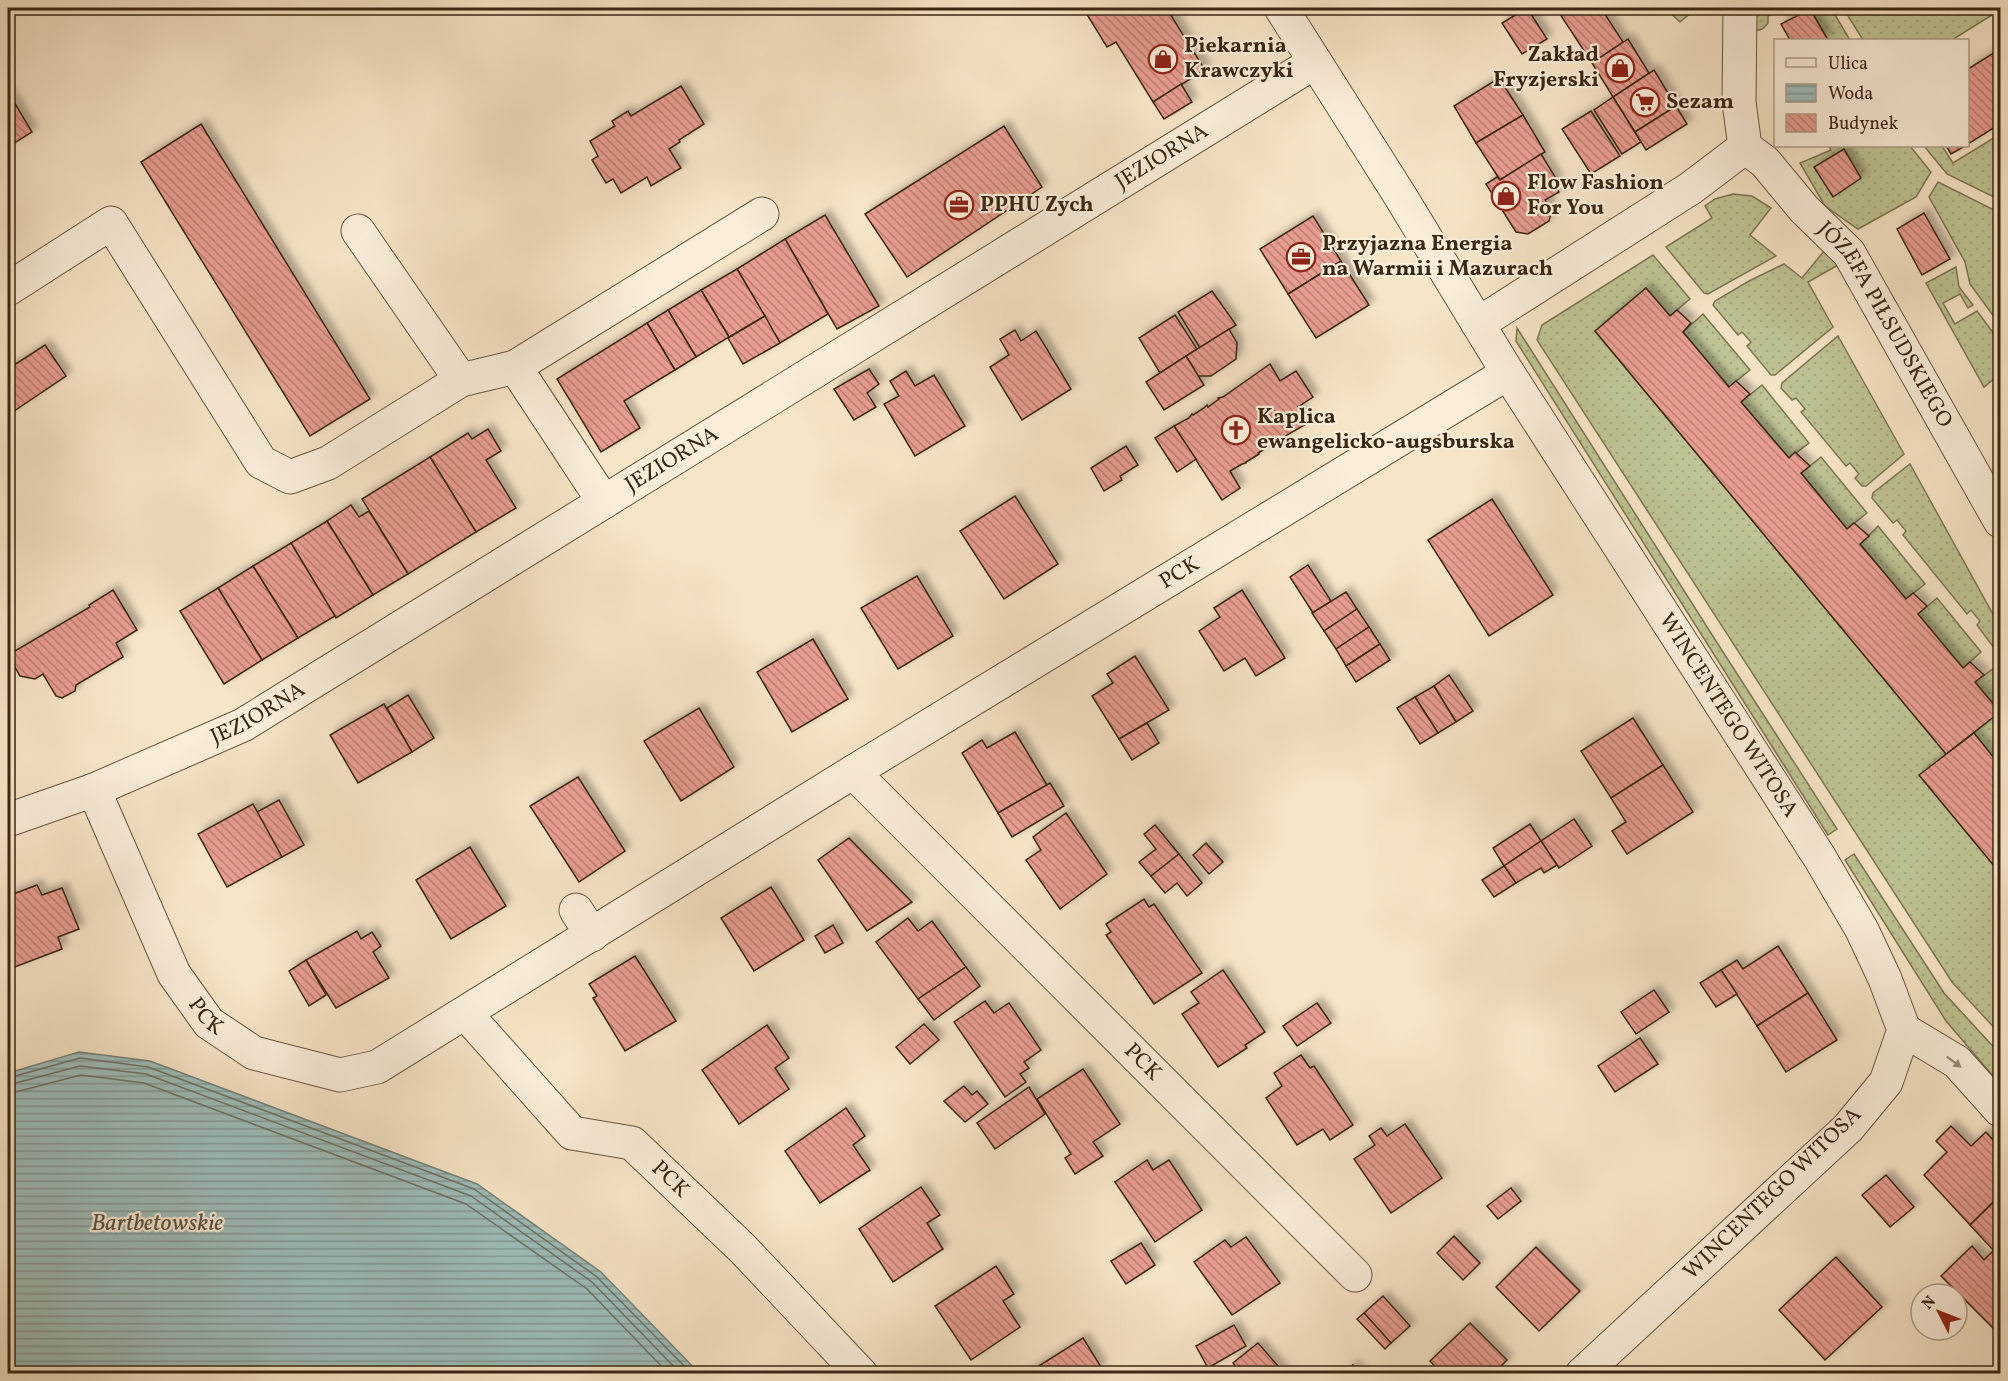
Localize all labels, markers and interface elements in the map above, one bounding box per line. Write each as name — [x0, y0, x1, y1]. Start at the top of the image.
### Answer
place label: Piekarnia Krawczyki — [1184, 31, 1294, 87]
legend — [1774, 39, 1969, 147]
place label: Zakład Fryzjerski — [1493, 40, 1599, 96]
shop icon: Piekarnia Krawczyki — [1147, 43, 1179, 75]
shop icon: Zakład Fryzjerski — [1604, 52, 1636, 84]
text: Ulica — [1828, 52, 1868, 77]
text: Woda — [1828, 82, 1873, 107]
supermarket icon: Sezam — [1629, 86, 1661, 118]
place label: Sezam — [1666, 87, 1734, 118]
text: Budynek — [1828, 112, 1899, 137]
street label: JEZIORNA — [1109, 116, 1215, 197]
place label: Flow Fashion For You — [1527, 168, 1664, 224]
shop icon: Flow Fashion For You — [1490, 180, 1522, 212]
office icon: PPHU Zych — [943, 189, 975, 221]
place label: PPHU Zych — [980, 190, 1094, 221]
street label: JÓZEFA PIŁSUDSKIEGO — [1810, 214, 1960, 433]
place label: Przyjazna Energia na Warmii i Mazurach — [1322, 229, 1553, 285]
office icon: Przyjazna Energia na Warmii i Mazurach — [1285, 241, 1317, 273]
place label: Kaplica ewangelicko-augsburska — [1257, 402, 1515, 458]
church icon: Kaplica ewangelicko-augsburska — [1220, 414, 1252, 446]
street label: JEZIORNA — [619, 419, 725, 500]
street label: PCK — [1154, 549, 1206, 597]
street label: WINCENTEGO WITOSA — [1651, 607, 1806, 824]
street label: JEZIORNA — [206, 675, 311, 753]
street label: PCK — [180, 991, 229, 1044]
street label: PCK — [1117, 1036, 1169, 1088]
one-way arrow — [1946, 1055, 1961, 1067]
street label: WINCENTEGO WITOSA — [1677, 1100, 1869, 1288]
street label: PCK — [644, 1154, 696, 1205]
water label: Bartbetowskie — [91, 1207, 223, 1241]
north arrow — [1909, 1282, 1969, 1342]
text: N — [1917, 1291, 1942, 1315]

